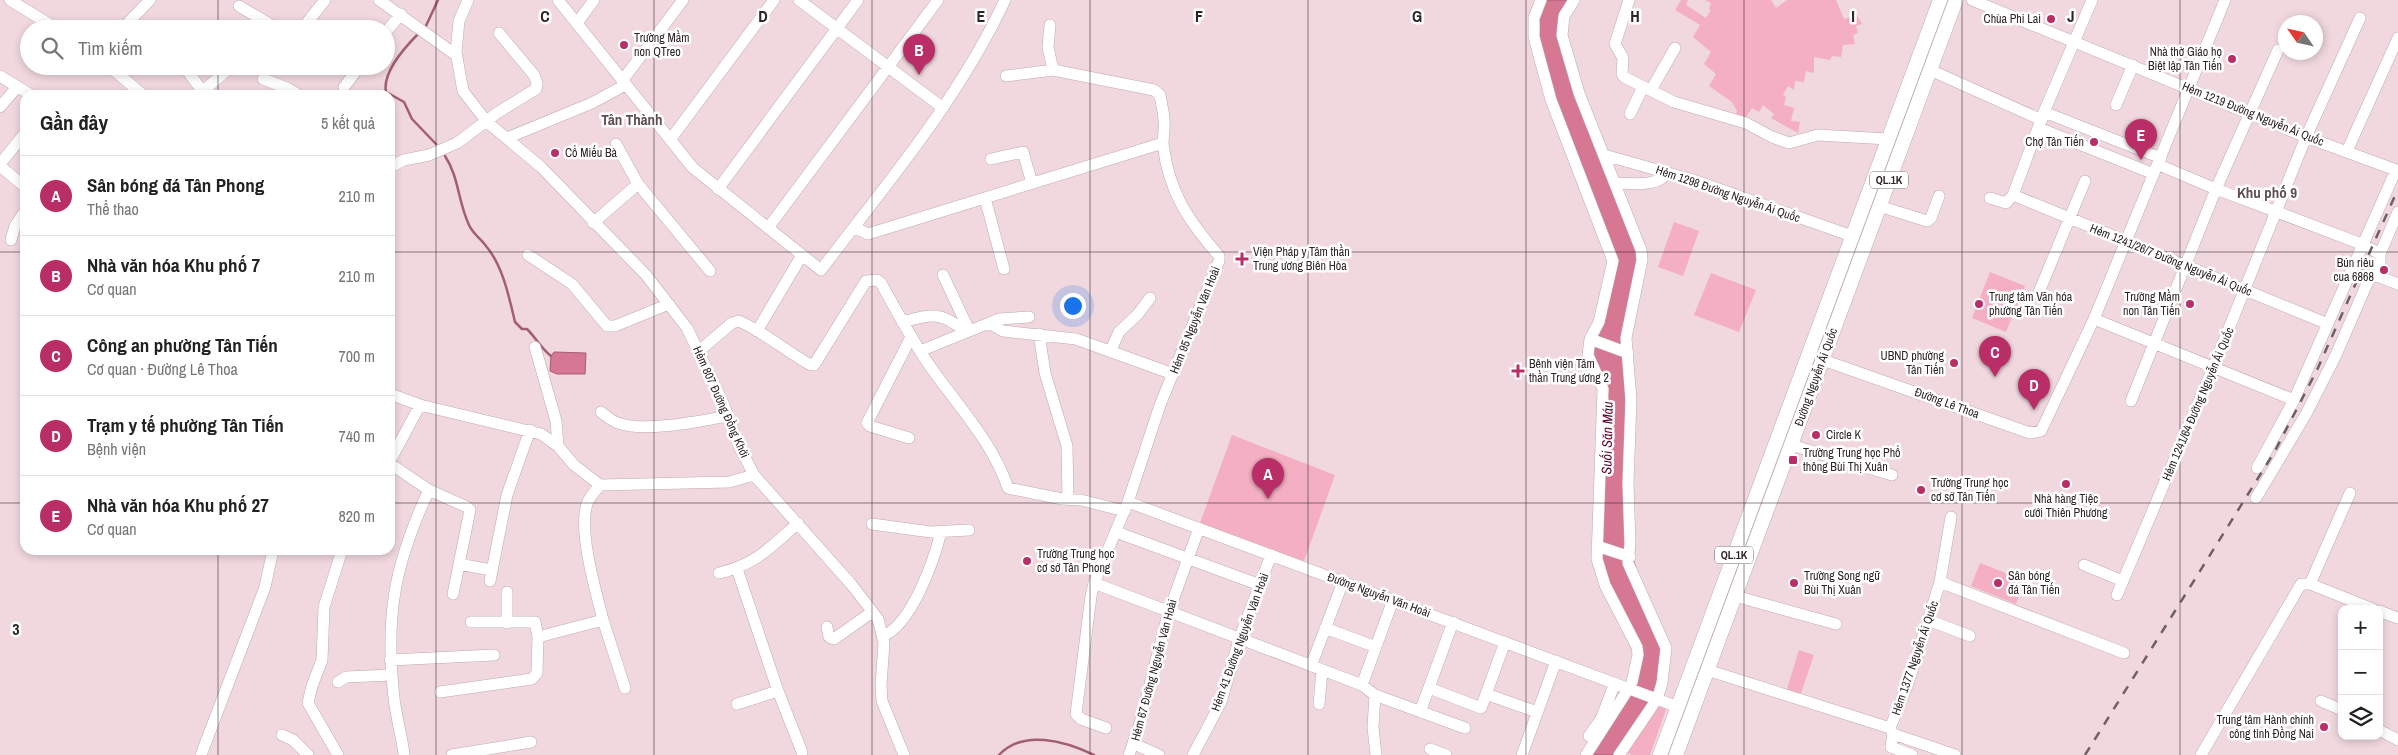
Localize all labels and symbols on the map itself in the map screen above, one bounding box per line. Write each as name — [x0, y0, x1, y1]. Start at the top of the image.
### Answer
text: C — [540, 5, 550, 27]
text: D — [758, 5, 768, 27]
text: E — [977, 5, 986, 27]
text: F — [1195, 5, 1203, 27]
text: G — [1412, 5, 1422, 27]
text: H — [1630, 5, 1640, 27]
text: I — [1851, 5, 1855, 27]
text: J — [2067, 5, 2075, 27]
place label: Chùa Phi Lai — [1984, 11, 2041, 27]
marker: Chùa Phi Lai — [2045, 13, 2057, 25]
north arrow — [2278, 15, 2323, 60]
place label: Trường Mầm non QTreo — [634, 30, 689, 60]
pin: B — [903, 34, 935, 75]
marker: Trường Mầm non QTreo — [618, 39, 630, 51]
place label: Nhà thờ Giáo họ Biệt lập Tân Tiến — [2148, 44, 2222, 74]
marker: Nhà thờ Giáo họ Biệt lập Tân Tiến — [2226, 53, 2238, 65]
street label: Hẻm 1219 Đường Nguyễn Ái Quốc — [2180, 78, 2326, 150]
district label: Tân Thành — [601, 109, 663, 130]
pin: E — [2125, 119, 2157, 160]
place label: Chợ Tân Tiến — [2025, 134, 2084, 150]
marker: Chợ Tân Tiến — [2088, 136, 2100, 148]
place label: Cổ Miếu Bà — [565, 145, 617, 161]
marker: Cổ Miếu Bà — [549, 147, 561, 159]
street label: Hẻm 1298 Đường Nguyễn Ái Quốc — [1654, 162, 1802, 226]
road number: QL.1K — [1870, 172, 1908, 188]
district label: Khu phố 9 — [2237, 182, 2297, 203]
street label: Hẻm 1241/26/7 Đường Nguyễn Ái Quốc — [2088, 220, 2254, 300]
place label: Viện Pháp y Tâm thần Trung ương Biên Hòa — [1253, 244, 1350, 274]
marker: Viện Pháp y Tâm thần Trung ương Biên Hòa — [1235, 252, 1249, 266]
place label: Bún riêu cua 6868 — [2334, 255, 2374, 285]
street label: Hẻm 95 Nguyễn Văn Hoài — [1166, 264, 1224, 376]
marker: Bún riêu cua 6868 — [2378, 264, 2390, 276]
place label: Trung tâm Văn hóa phường Tân Tiến — [1989, 289, 2073, 319]
place label: Trường Mầm non Tân Tiến — [2123, 289, 2180, 319]
your location — [1060, 293, 1086, 319]
marker: Trung tâm Văn hóa phường Tân Tiến — [1973, 298, 1985, 310]
marker: Trường Mầm non Tân Tiến — [2184, 298, 2196, 310]
street label: Hẻm 1241/64 Đường Nguyễn Ái Quốc — [2158, 325, 2238, 483]
street label: Đường Nguyễn Ái Quốc — [1791, 326, 1841, 428]
pin: C — [1979, 336, 2011, 377]
street label: Hẻm 807 Đường Đồng Khởi — [689, 344, 753, 460]
place label: UBND phường Tân Tiến — [1881, 348, 1945, 378]
place label: Bệnh viện Tâm thần Trung ương 2 — [1529, 356, 1609, 386]
marker: UBND phường Tân Tiến — [1948, 357, 1960, 369]
marker: Bệnh viện Tâm thần Trung ương 2 — [1511, 364, 1525, 378]
pin: D — [2018, 369, 2050, 410]
street label: Đường Lê Thoa — [1912, 384, 1982, 422]
water label: Suối Săn Máu — [1597, 401, 1617, 475]
place label: Circle K — [1826, 427, 1861, 443]
marker: Circle K — [1810, 429, 1822, 441]
place label: Trường Trung học Phổ thông Bùi Thị Xuân — [1803, 445, 1901, 475]
marker: Trường Trung học Phổ thông Bùi Thị Xuân — [1787, 454, 1799, 466]
pin: A — [1252, 458, 1284, 499]
place label: Trường Trung học cơ sở Tân Tiến — [1931, 475, 2008, 505]
marker: Nhà hàng Tiệc cưới Thiên Phương — [2060, 478, 2072, 490]
marker: Trường Trung học cơ sở Tân Tiến — [1915, 484, 1927, 496]
place label: Nhà hàng Tiệc cưới Thiên Phương — [2025, 491, 2108, 521]
place label: Trường Trung học cơ sở Tân Phong — [1037, 546, 1114, 576]
road number: QL.1K — [1715, 546, 1753, 564]
marker: Trường Trung học cơ sở Tân Phong — [1021, 555, 1033, 567]
place label: Trường Song ngữ Bùi Thị Xuân — [1804, 568, 1880, 598]
place label: Sân bóng đá Tân Tiến — [2008, 568, 2060, 598]
street label: Đường Nguyễn Văn Hoài — [1325, 569, 1433, 621]
street label: Hẻm 41 Đường Nguyễn Văn Hoài — [1208, 571, 1272, 713]
marker: Trường Song ngữ Bùi Thị Xuân — [1788, 577, 1800, 589]
marker: Sân bóng đá Tân Tiến — [1992, 577, 2004, 589]
street label: Hẻm 67 Đường Nguyễn Văn Hoài — [1127, 597, 1181, 743]
street label: Hẻm 1377 Nguyễn Ái Quốc — [1888, 599, 1942, 717]
text: 3 — [12, 618, 20, 640]
place label: Trung tâm Hành chính công tỉnh Đồng Nai — [2216, 712, 2314, 742]
marker: Trung tâm Hành chính công tỉnh Đồng Nai — [2318, 721, 2330, 733]

